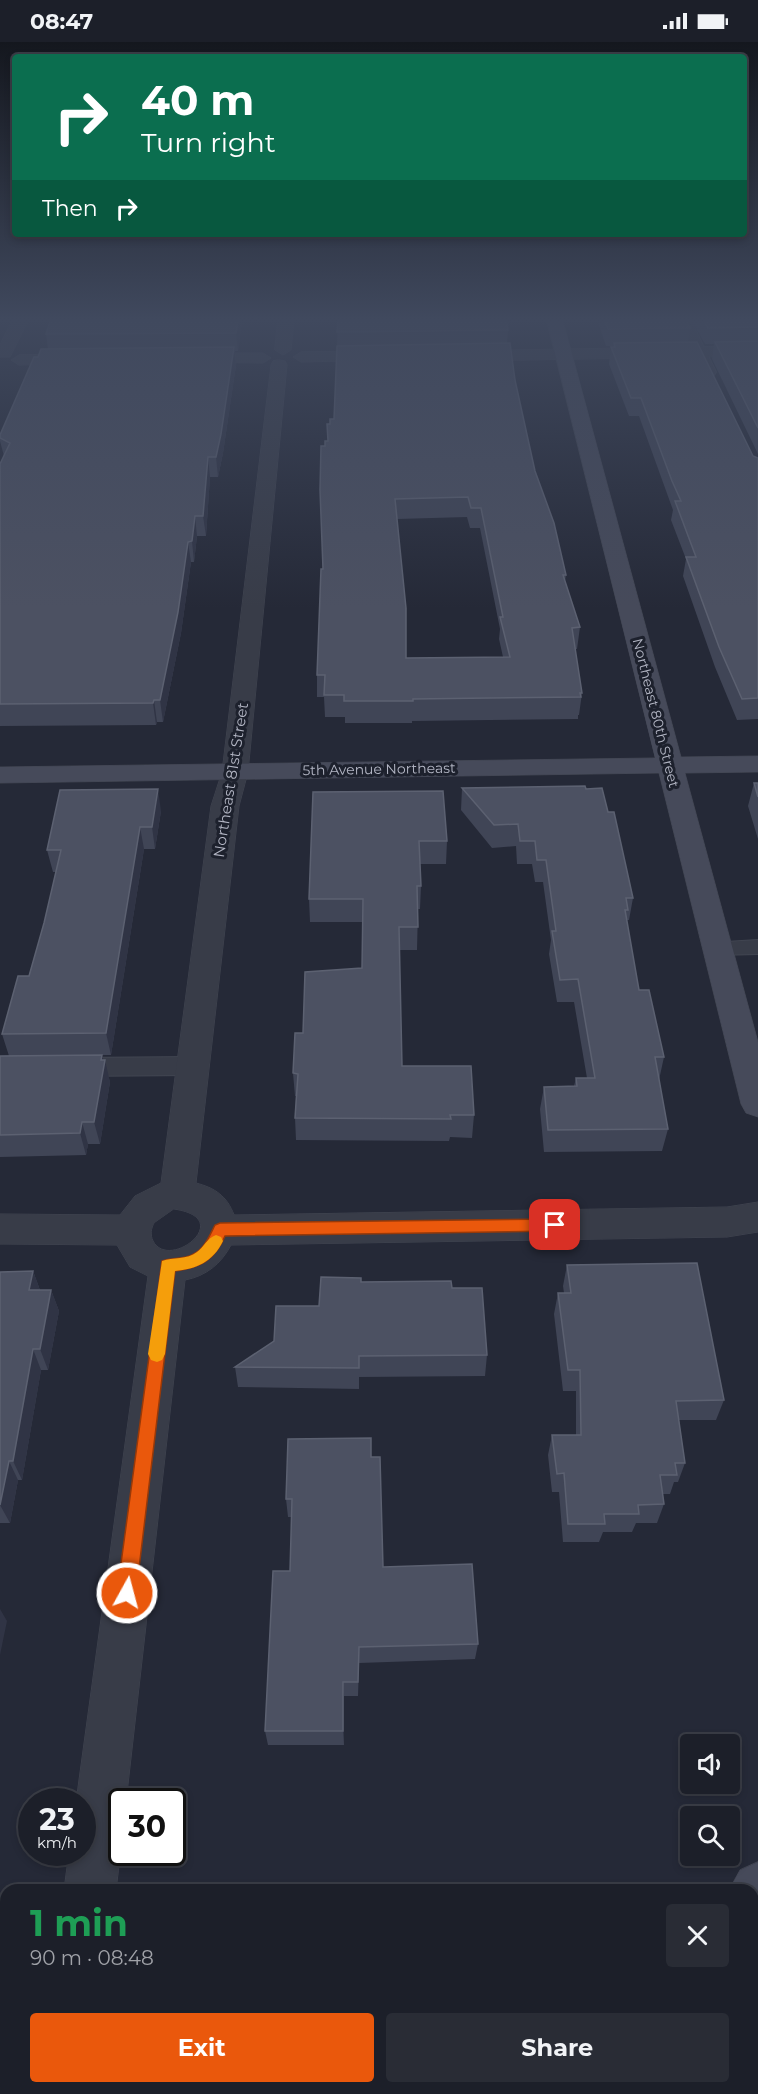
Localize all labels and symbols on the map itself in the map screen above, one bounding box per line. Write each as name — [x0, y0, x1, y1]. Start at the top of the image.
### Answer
street label: Northeast 80th Street — [629, 636, 683, 790]
street label: Northeast 81st Street — [209, 701, 252, 859]
street label: 5th Avenue Northeast — [302, 759, 456, 779]
pin — [529, 1199, 580, 1250]
position arrow — [95, 1561, 159, 1625]
speed limit sign: 30 — [108, 1788, 186, 1866]

